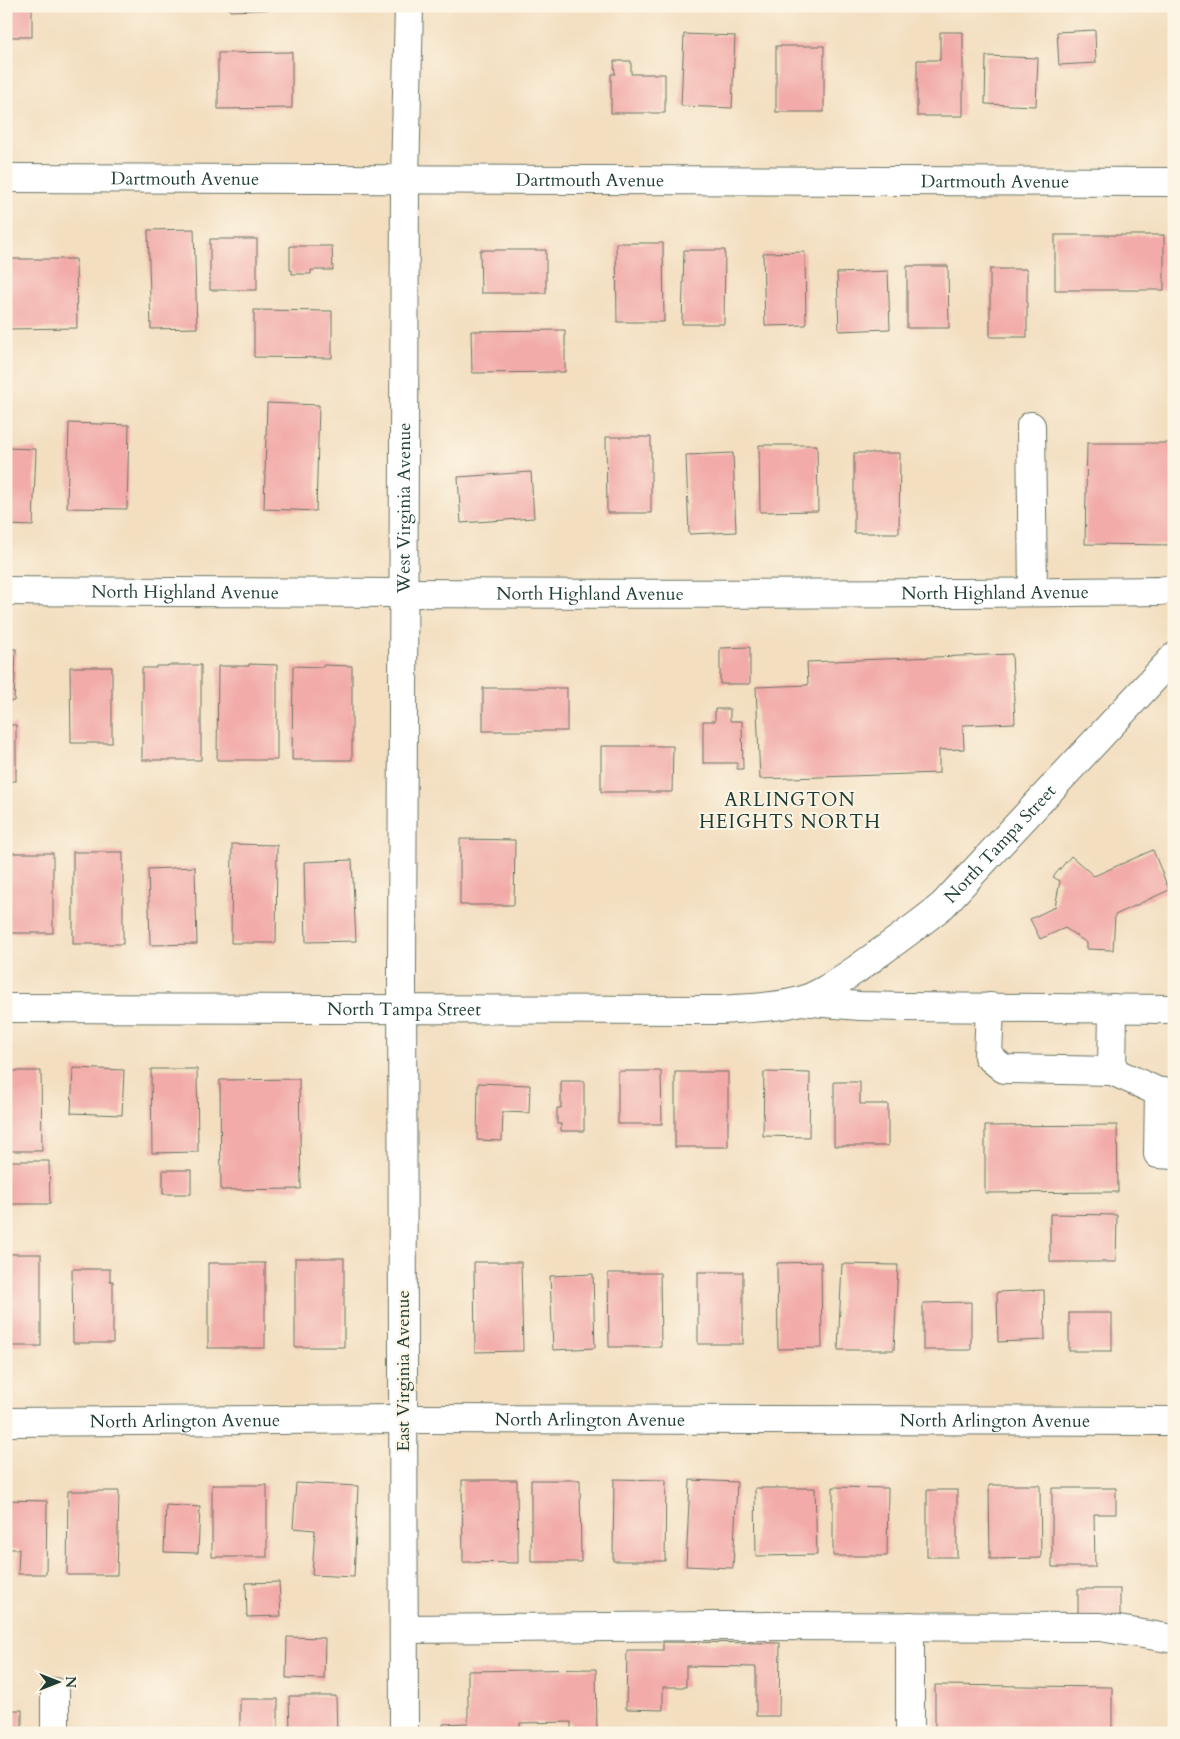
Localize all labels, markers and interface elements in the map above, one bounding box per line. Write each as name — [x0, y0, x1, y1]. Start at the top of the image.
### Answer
street label: Dartmouth Avenue — [111, 166, 259, 191]
street label: Dartmouth Avenue — [516, 167, 664, 193]
street label: Dartmouth Avenue — [921, 169, 1069, 194]
street label: West Virginia Avenue — [391, 422, 417, 595]
street label: North Highland Avenue — [91, 579, 279, 605]
street label: North Highland Avenue — [901, 579, 1089, 606]
street label: North Highland Avenue — [496, 581, 684, 606]
street label: North Tampa Street — [938, 779, 1062, 909]
district label: ARLINGTON HEIGHTS NORTH — [699, 787, 881, 835]
street label: North Tampa Street — [327, 996, 481, 1022]
street label: East Virginia Avenue — [391, 1290, 416, 1452]
street label: North Arlington Avenue — [90, 1407, 280, 1434]
street label: North Arlington Avenue — [495, 1407, 685, 1432]
street label: North Arlington Avenue — [900, 1408, 1090, 1433]
north arrow — [32, 1656, 82, 1706]
text: N — [61, 1676, 80, 1688]

